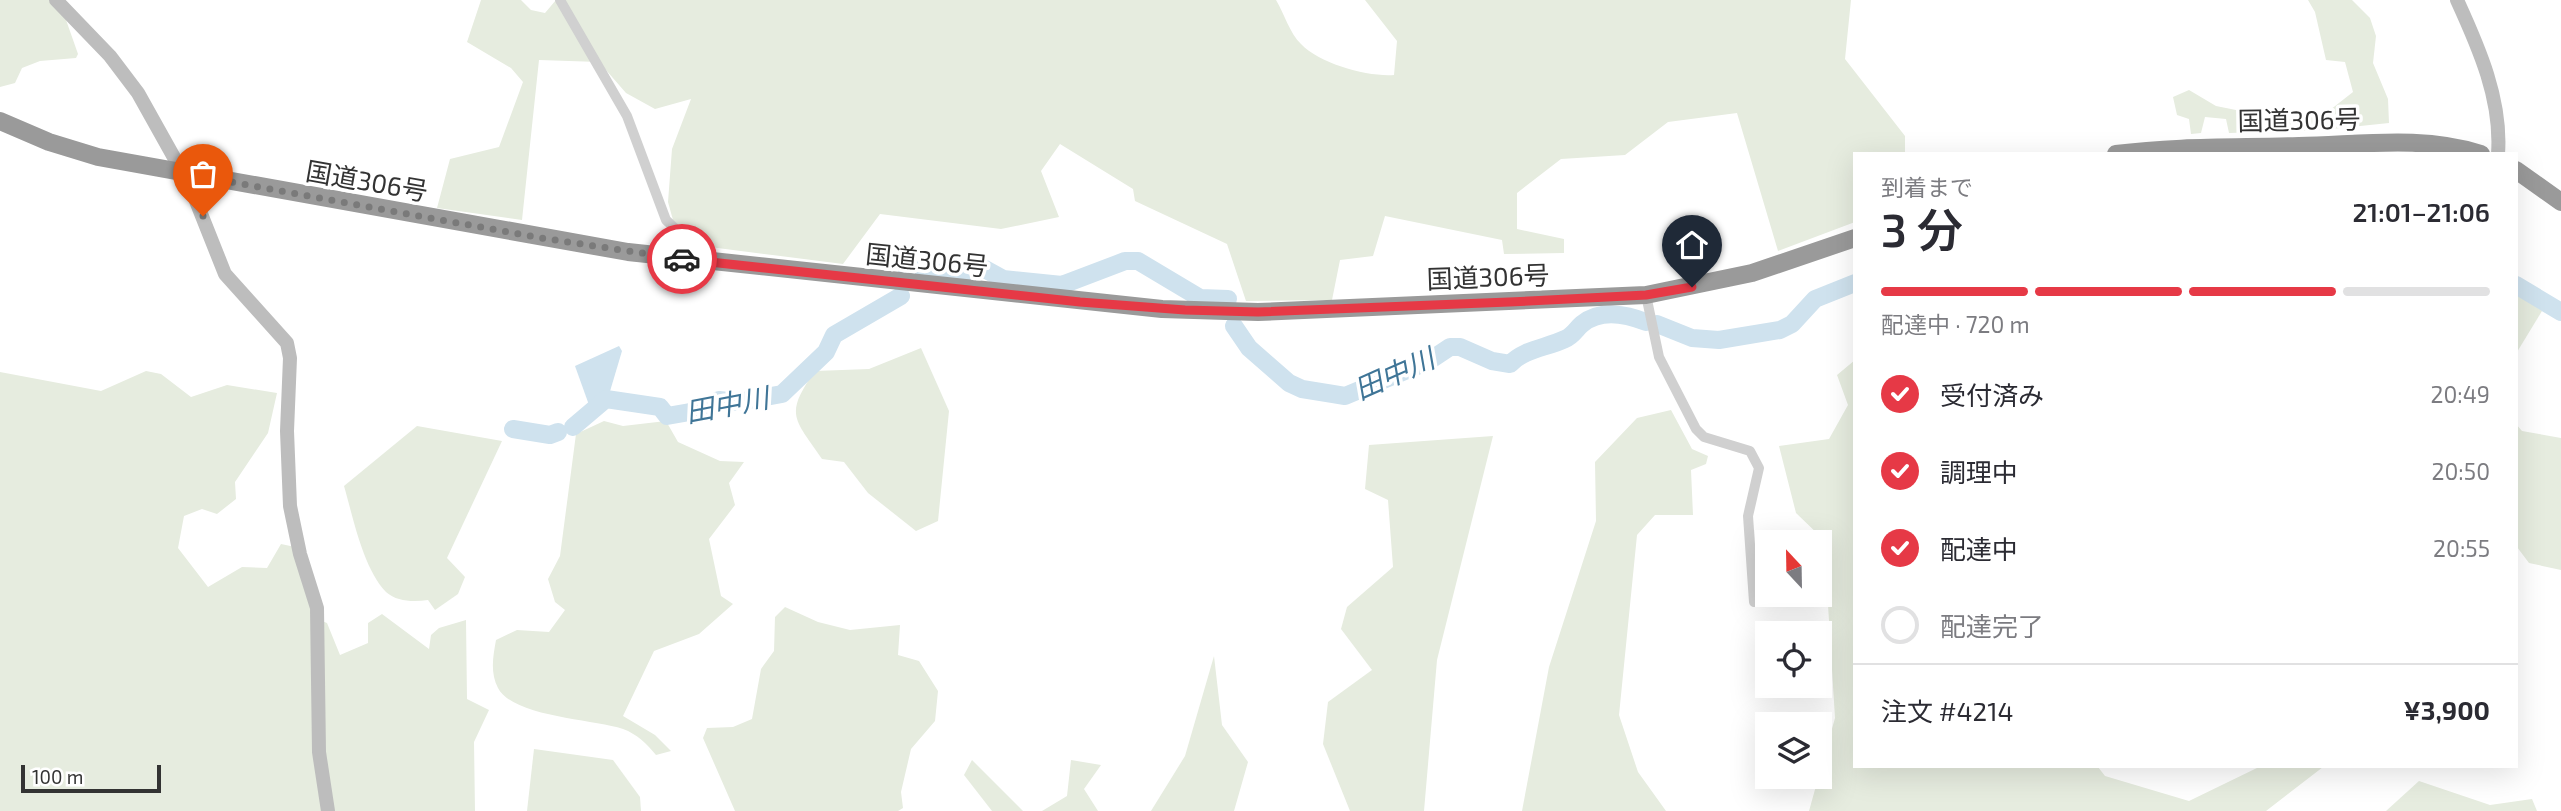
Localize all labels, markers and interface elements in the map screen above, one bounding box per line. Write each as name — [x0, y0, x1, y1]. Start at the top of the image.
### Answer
street label: 国道306号 — [2237, 102, 2361, 136]
pin — [173, 144, 233, 216]
street label: 国道306号 — [304, 154, 430, 206]
icon: bag — [184, 155, 222, 193]
text: 到着まで — [1881, 173, 1973, 201]
text: 21:01–21:06 — [2352, 196, 2490, 227]
text: 3 分 — [1881, 201, 1963, 256]
pin — [1662, 215, 1722, 287]
courier — [647, 224, 717, 294]
icon: home — [1673, 226, 1711, 264]
street label: 国道306号 — [864, 237, 990, 281]
icon: car — [663, 240, 701, 278]
street label: 国道306号 — [1426, 258, 1550, 294]
text: 配達中 · 720 m — [1881, 310, 2030, 338]
water label: 田中川 — [1349, 339, 1442, 406]
icon: check — [1881, 375, 1919, 413]
water label: 田中川 — [683, 379, 774, 429]
text: 受付済み — [1940, 379, 2044, 410]
text: 20:49 — [2430, 380, 2490, 408]
icon: check — [1881, 452, 1919, 490]
text: 調理中 — [1940, 456, 2018, 487]
text: 20:50 — [2432, 457, 2490, 485]
icon: check — [1881, 529, 1919, 567]
north arrow — [1755, 530, 1832, 607]
map controls — [1755, 530, 1832, 789]
text: 配達中 — [1940, 533, 2018, 564]
text: 20:55 — [2433, 534, 2490, 562]
text: 配達完了 — [1940, 610, 2044, 641]
button: locate — [1755, 621, 1832, 698]
text: ¥3,900 — [2404, 694, 2490, 725]
text: 注文 #4214 — [1881, 695, 2014, 726]
button: layers — [1755, 712, 1832, 789]
scale bar — [21, 762, 161, 794]
text: 100 m — [32, 765, 83, 788]

